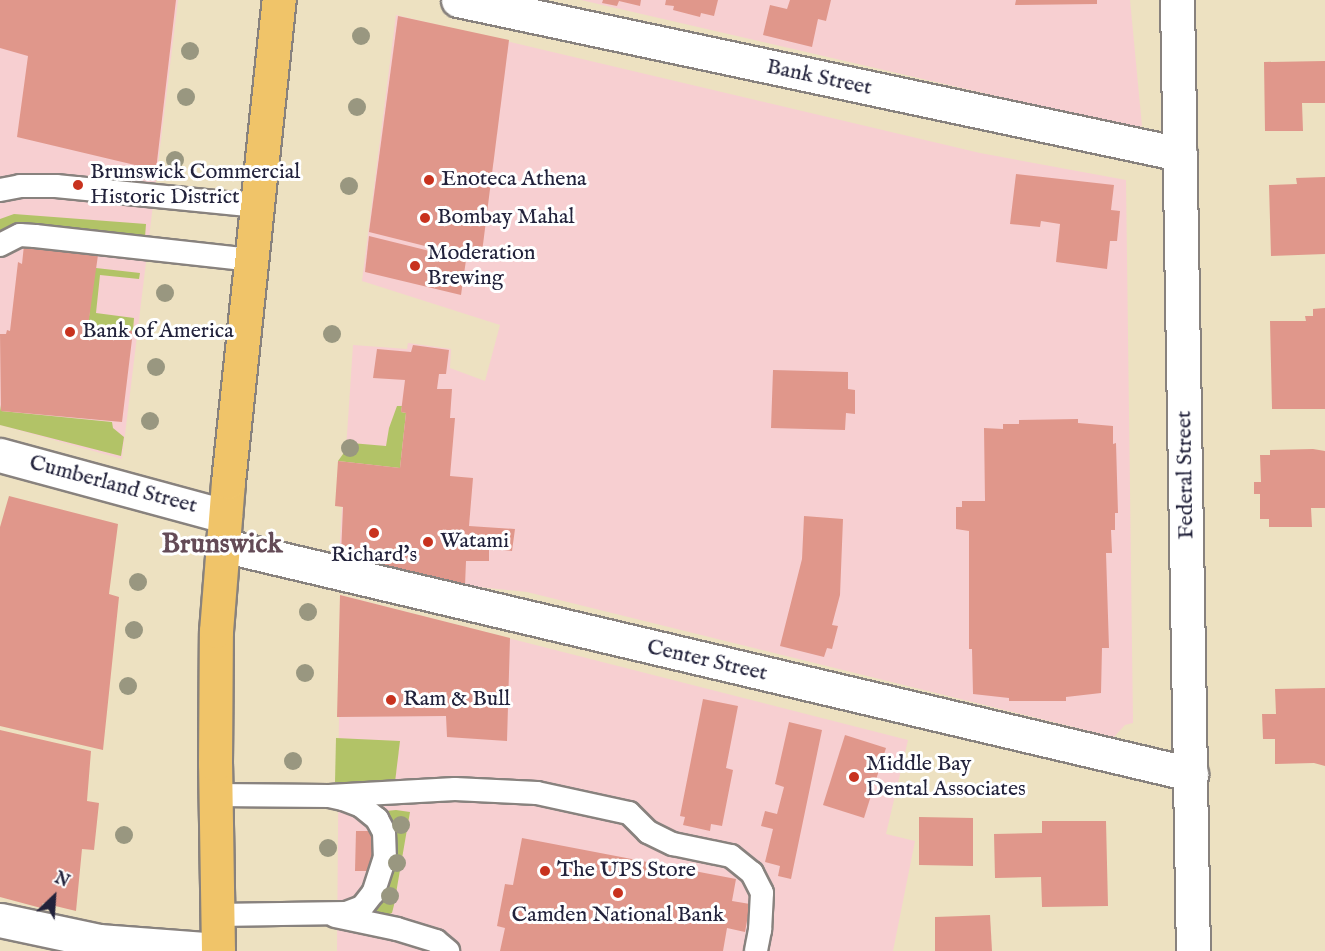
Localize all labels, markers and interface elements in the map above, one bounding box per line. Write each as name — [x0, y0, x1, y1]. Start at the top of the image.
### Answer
street label: Bank Street — [764, 54, 874, 102]
place label: Brunswick Commercial Historic District — [90, 159, 300, 210]
place label: Enoteca Athena — [441, 167, 587, 193]
marker: Enoteca Athena — [422, 173, 436, 187]
marker: Brunswick Commercial Historic District — [71, 178, 85, 192]
place label: Bombay Mahal — [437, 205, 574, 231]
marker: Bombay Mahal — [418, 211, 432, 225]
place label: Moderation Brewing — [427, 240, 536, 292]
marker: Moderation Brewing — [408, 259, 422, 273]
place label: Bank of America — [82, 319, 234, 345]
marker: Bank of America — [63, 325, 77, 339]
street label: Federal Street — [1172, 410, 1200, 540]
street label: Cumberland Street — [26, 450, 200, 520]
marker: Richard's — [367, 526, 381, 540]
district label: Brunswick — [162, 528, 282, 562]
place label: Watami — [440, 529, 509, 555]
marker: Watami — [421, 535, 435, 549]
place label: Richard's — [331, 543, 417, 569]
street label: Center Street — [644, 634, 770, 688]
place label: Ram & Bull — [403, 687, 510, 713]
marker: Ram & Bull — [384, 693, 398, 707]
place label: Middle Bay Dental Associates — [866, 751, 1026, 802]
marker: Middle Bay Dental Associates — [847, 770, 861, 784]
place label: The UPS Store — [557, 858, 696, 884]
marker: The UPS Store — [538, 864, 552, 878]
north arrow — [24, 867, 84, 927]
text: N — [51, 869, 72, 893]
marker: Camden National Bank — [611, 886, 625, 900]
place label: Camden National Bank — [511, 903, 725, 929]

